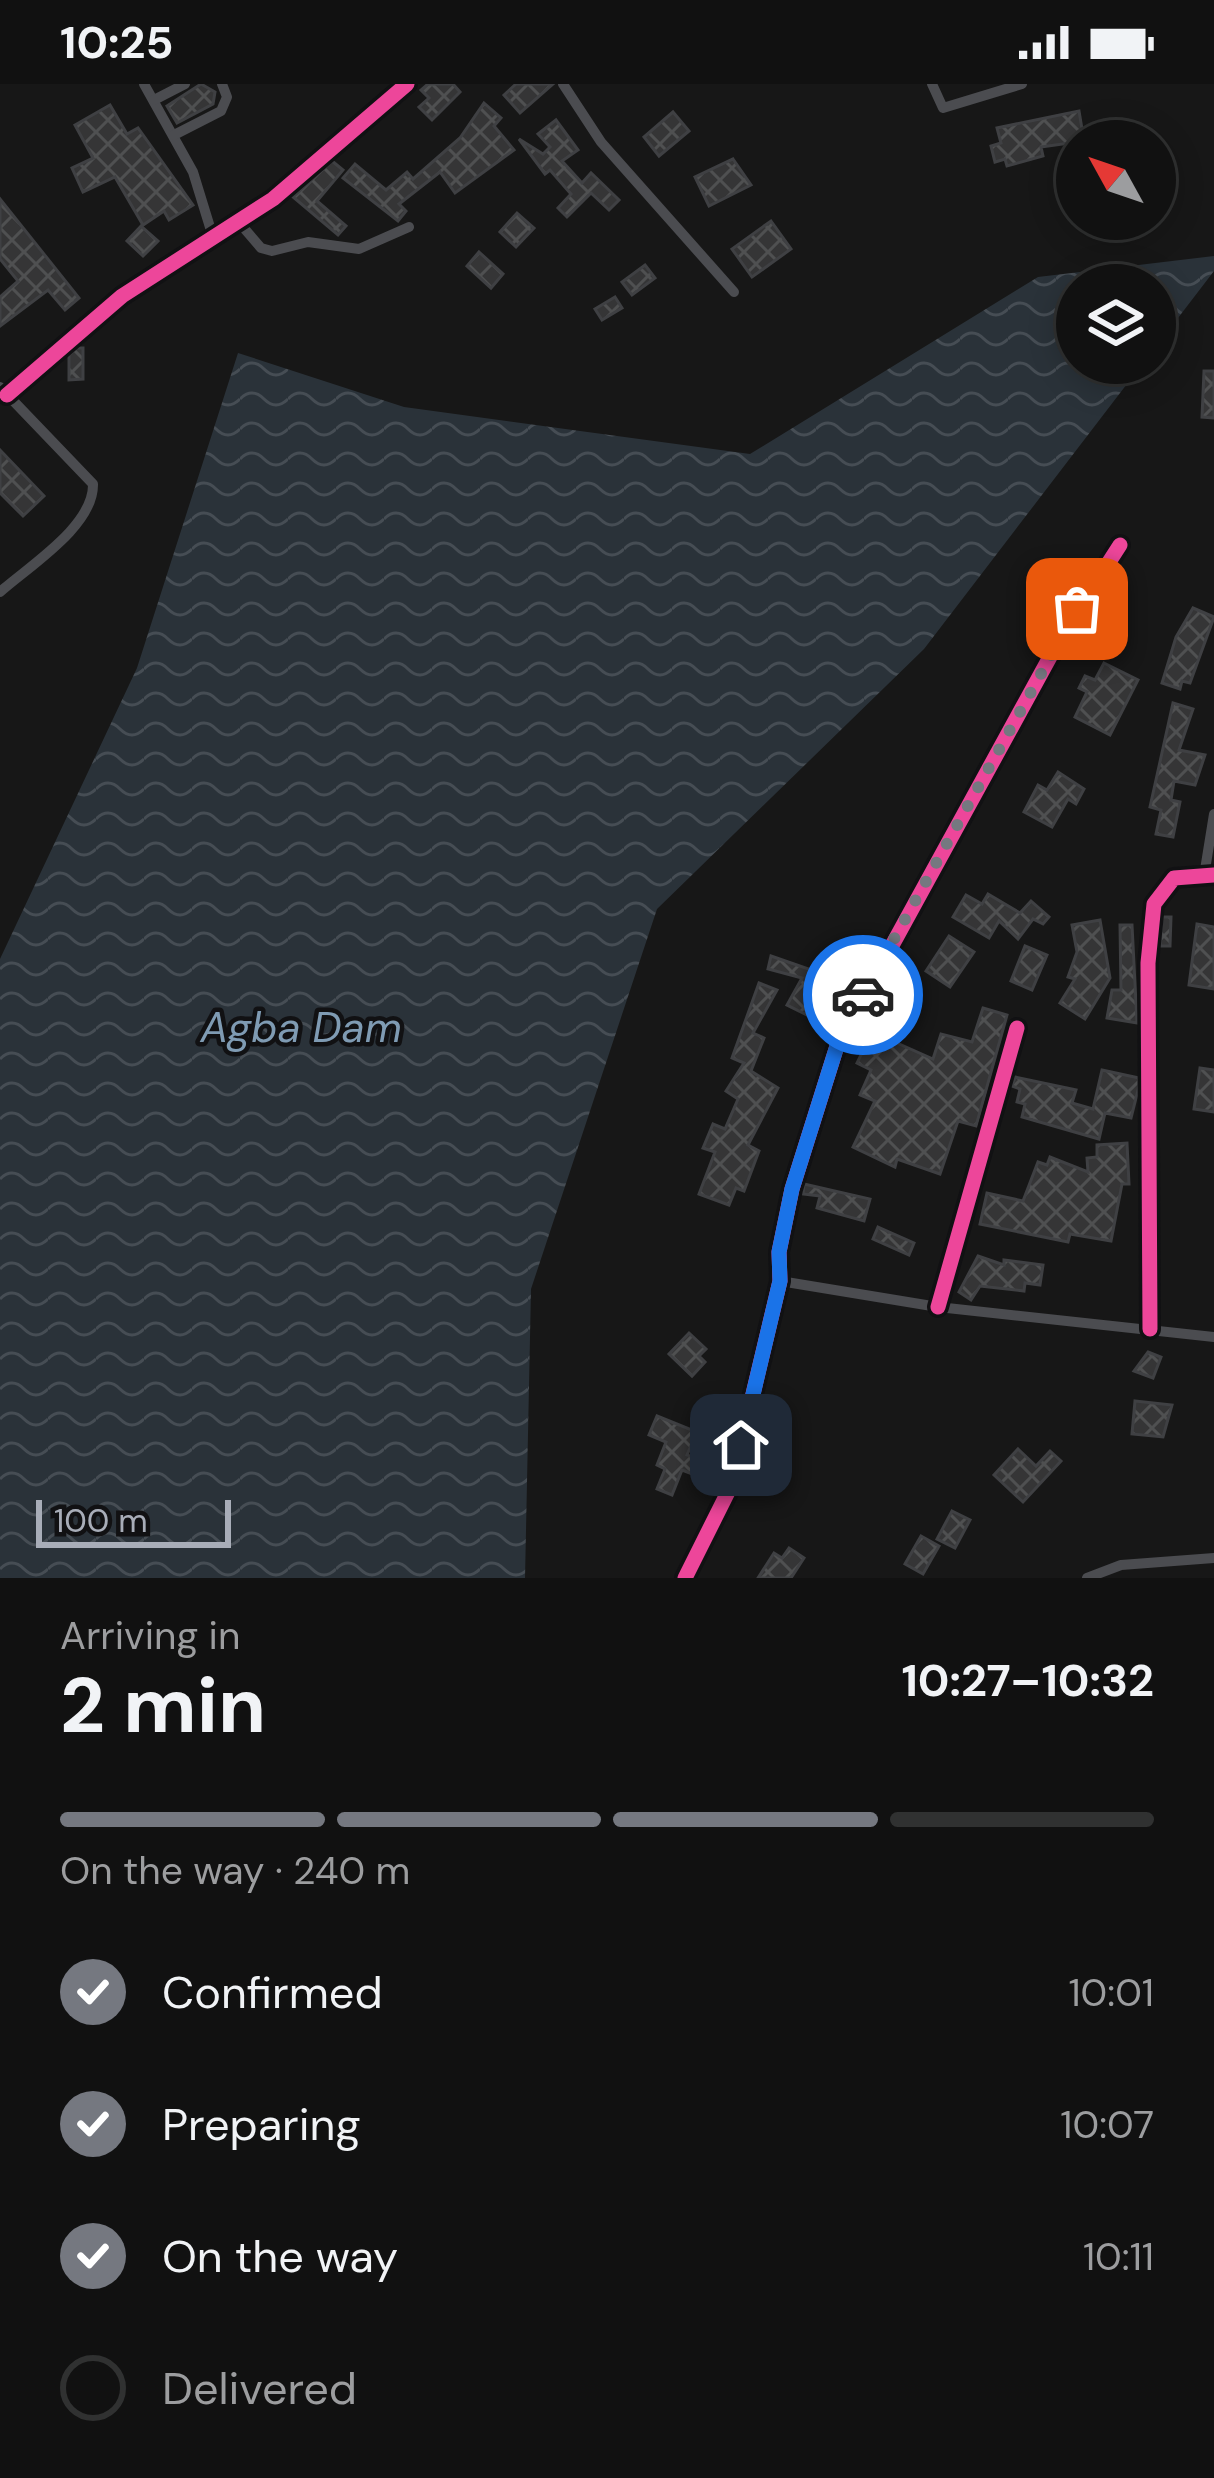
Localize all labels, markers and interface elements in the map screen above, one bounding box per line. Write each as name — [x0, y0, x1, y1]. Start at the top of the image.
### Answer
text: 10:25 — [60, 13, 173, 72]
north arrow — [1056, 120, 1176, 240]
map controls — [1056, 120, 1176, 384]
button: layers — [1056, 264, 1176, 384]
pin — [1026, 558, 1128, 660]
icon: bag — [1044, 576, 1110, 642]
courier — [803, 935, 923, 1055]
icon: car — [830, 962, 896, 1028]
water label: Agba Dam — [199, 1000, 402, 1055]
pin — [690, 1394, 792, 1496]
icon: home — [708, 1412, 774, 1478]
scale bar — [36, 1494, 231, 1547]
text: 100 m — [54, 1499, 148, 1542]
text: Arriving in — [60, 1610, 240, 1661]
text: 10:27–10:32 — [901, 1651, 1154, 1710]
text: 2 min — [60, 1655, 266, 1756]
text: On the way · 240 m — [60, 1845, 410, 1896]
icon: check — [60, 1959, 126, 2025]
text: Confirmed — [162, 1963, 383, 2022]
text: 10:01 — [1068, 1967, 1154, 2018]
icon: check — [60, 2091, 126, 2157]
text: Preparing — [162, 2095, 361, 2154]
text: 10:07 — [1060, 2099, 1154, 2150]
icon: check — [60, 2223, 126, 2289]
text: On the way — [162, 2227, 398, 2286]
text: 10:11 — [1083, 2231, 1154, 2282]
text: Delivered — [162, 2359, 357, 2418]

